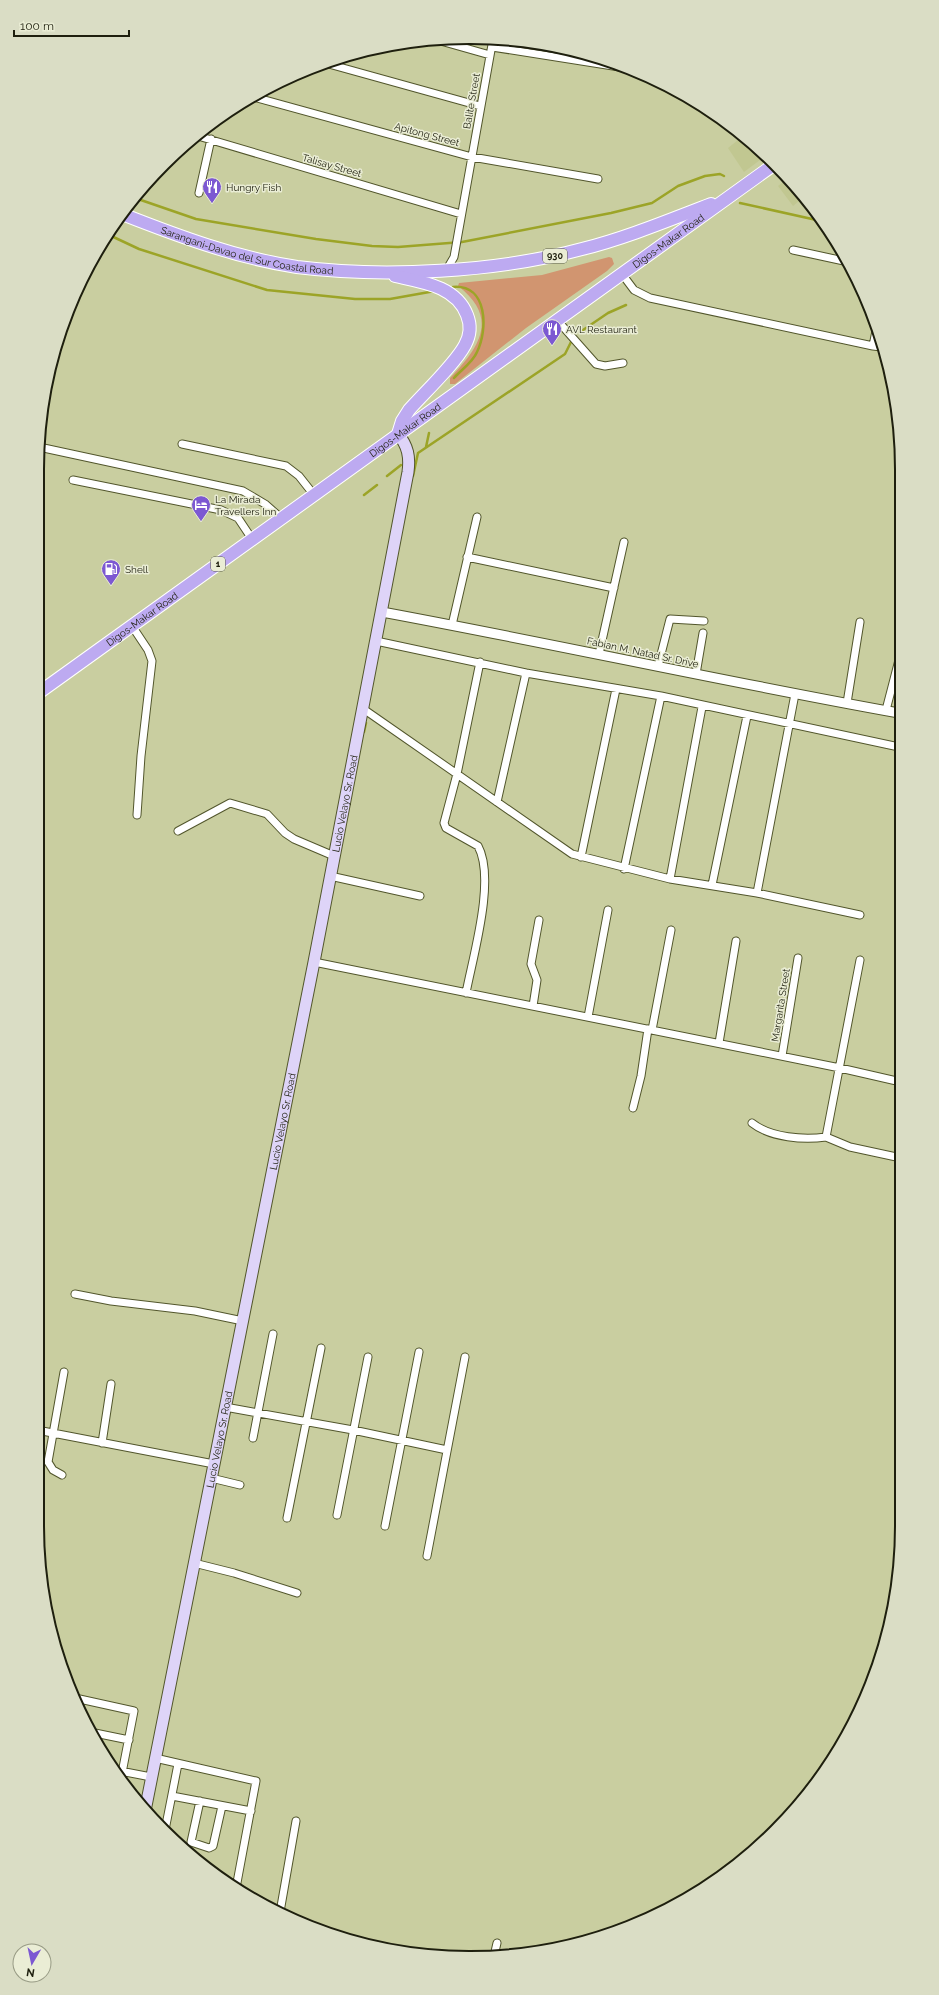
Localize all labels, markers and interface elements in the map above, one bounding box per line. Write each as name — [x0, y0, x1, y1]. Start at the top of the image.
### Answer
scale bar — [14, 12, 129, 38]
text: 100 m — [20, 19, 54, 33]
street label: Balite Street — [461, 72, 482, 130]
street label: Apitong Street — [393, 121, 461, 149]
street label: Talisay Street — [301, 152, 363, 179]
restaurant icon: Hungry Fish — [201, 176, 223, 204]
place label: Hungry Fish — [226, 182, 281, 193]
street label: Digos-Makar Road — [630, 212, 706, 270]
street label: Sarangani-Davao del Sur Coastal Road — [159, 224, 334, 277]
road number: 930 — [543, 249, 567, 263]
restaurant icon: AVL Restaurant — [541, 318, 563, 346]
place label: AVL Restaurant — [566, 324, 638, 335]
street label: Digos-Makar Road — [367, 401, 443, 459]
hotel icon: La Mirada Travellers Inn — [190, 494, 212, 522]
place label: La Mirada Travellers Inn — [215, 494, 277, 517]
road number: 1 — [211, 557, 225, 571]
fuel station icon: Shell — [100, 558, 122, 586]
place label: Shell — [125, 564, 148, 575]
street label: Digos-Makar Road — [104, 590, 180, 649]
street label: Fabian M. Natad Sr. Drive — [586, 635, 700, 670]
street label: Lucio Velayo Sr. Road — [330, 754, 360, 853]
street label: Margarita Street — [769, 967, 792, 1042]
street label: Lucio Velayo Sr. Road — [268, 1072, 298, 1171]
street label: Lucio Velayo Sr. Road — [204, 1390, 234, 1489]
north arrow — [12, 1943, 52, 1983]
text: N — [25, 1965, 36, 1979]

